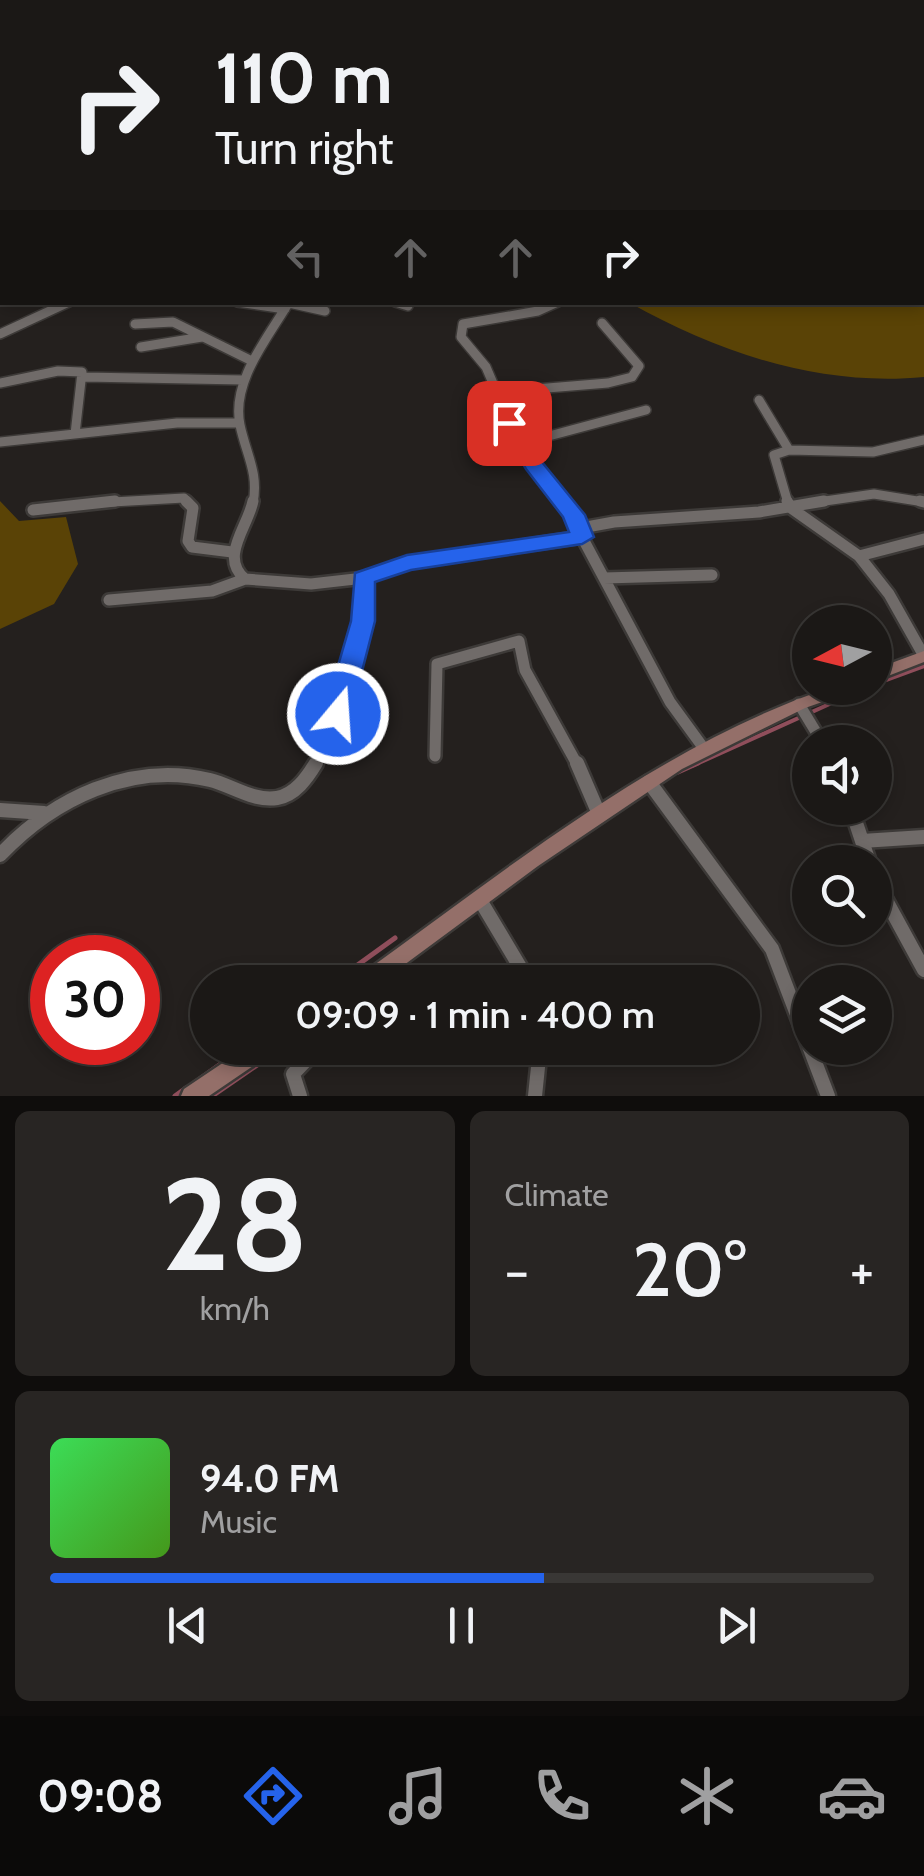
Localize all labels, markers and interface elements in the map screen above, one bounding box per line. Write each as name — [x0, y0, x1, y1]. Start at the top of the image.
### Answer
text: 110 m — [215, 35, 393, 121]
icon: right — [50, 40, 180, 170]
text: Turn right — [215, 121, 394, 175]
icon: left — [278, 230, 333, 285]
icon: ahead — [383, 230, 438, 285]
icon: ahead — [488, 230, 543, 285]
icon: right — [593, 230, 648, 285]
pin — [467, 381, 552, 466]
icon: arrive — [482, 396, 537, 451]
north arrow — [792, 605, 892, 705]
map controls — [792, 605, 892, 1065]
position arrow — [286, 662, 390, 766]
button: sound — [792, 725, 892, 825]
button: search — [792, 845, 892, 945]
speed limit sign: 30 — [30, 935, 160, 1065]
button: layers — [792, 965, 892, 1065]
text: 09:09 · 1 min · 400 m — [295, 991, 655, 1038]
text: 28 — [161, 1145, 308, 1303]
text: Climate — [505, 1175, 609, 1214]
text: 20° — [632, 1224, 746, 1315]
text: − — [505, 1237, 529, 1304]
text: + — [850, 1237, 874, 1304]
text: km/h — [200, 1289, 270, 1328]
text: 94.0 FM — [200, 1455, 339, 1502]
text: Music — [200, 1502, 277, 1541]
icon: previous — [160, 1598, 215, 1653]
icon: pause — [434, 1598, 489, 1653]
icon: next — [709, 1598, 764, 1653]
icon: directions — [238, 1761, 308, 1831]
icon: music — [383, 1761, 453, 1831]
icon: phone — [527, 1761, 597, 1831]
icon: climate — [672, 1761, 742, 1831]
icon: car — [817, 1761, 887, 1831]
text: 09:08 — [37, 1769, 163, 1823]

